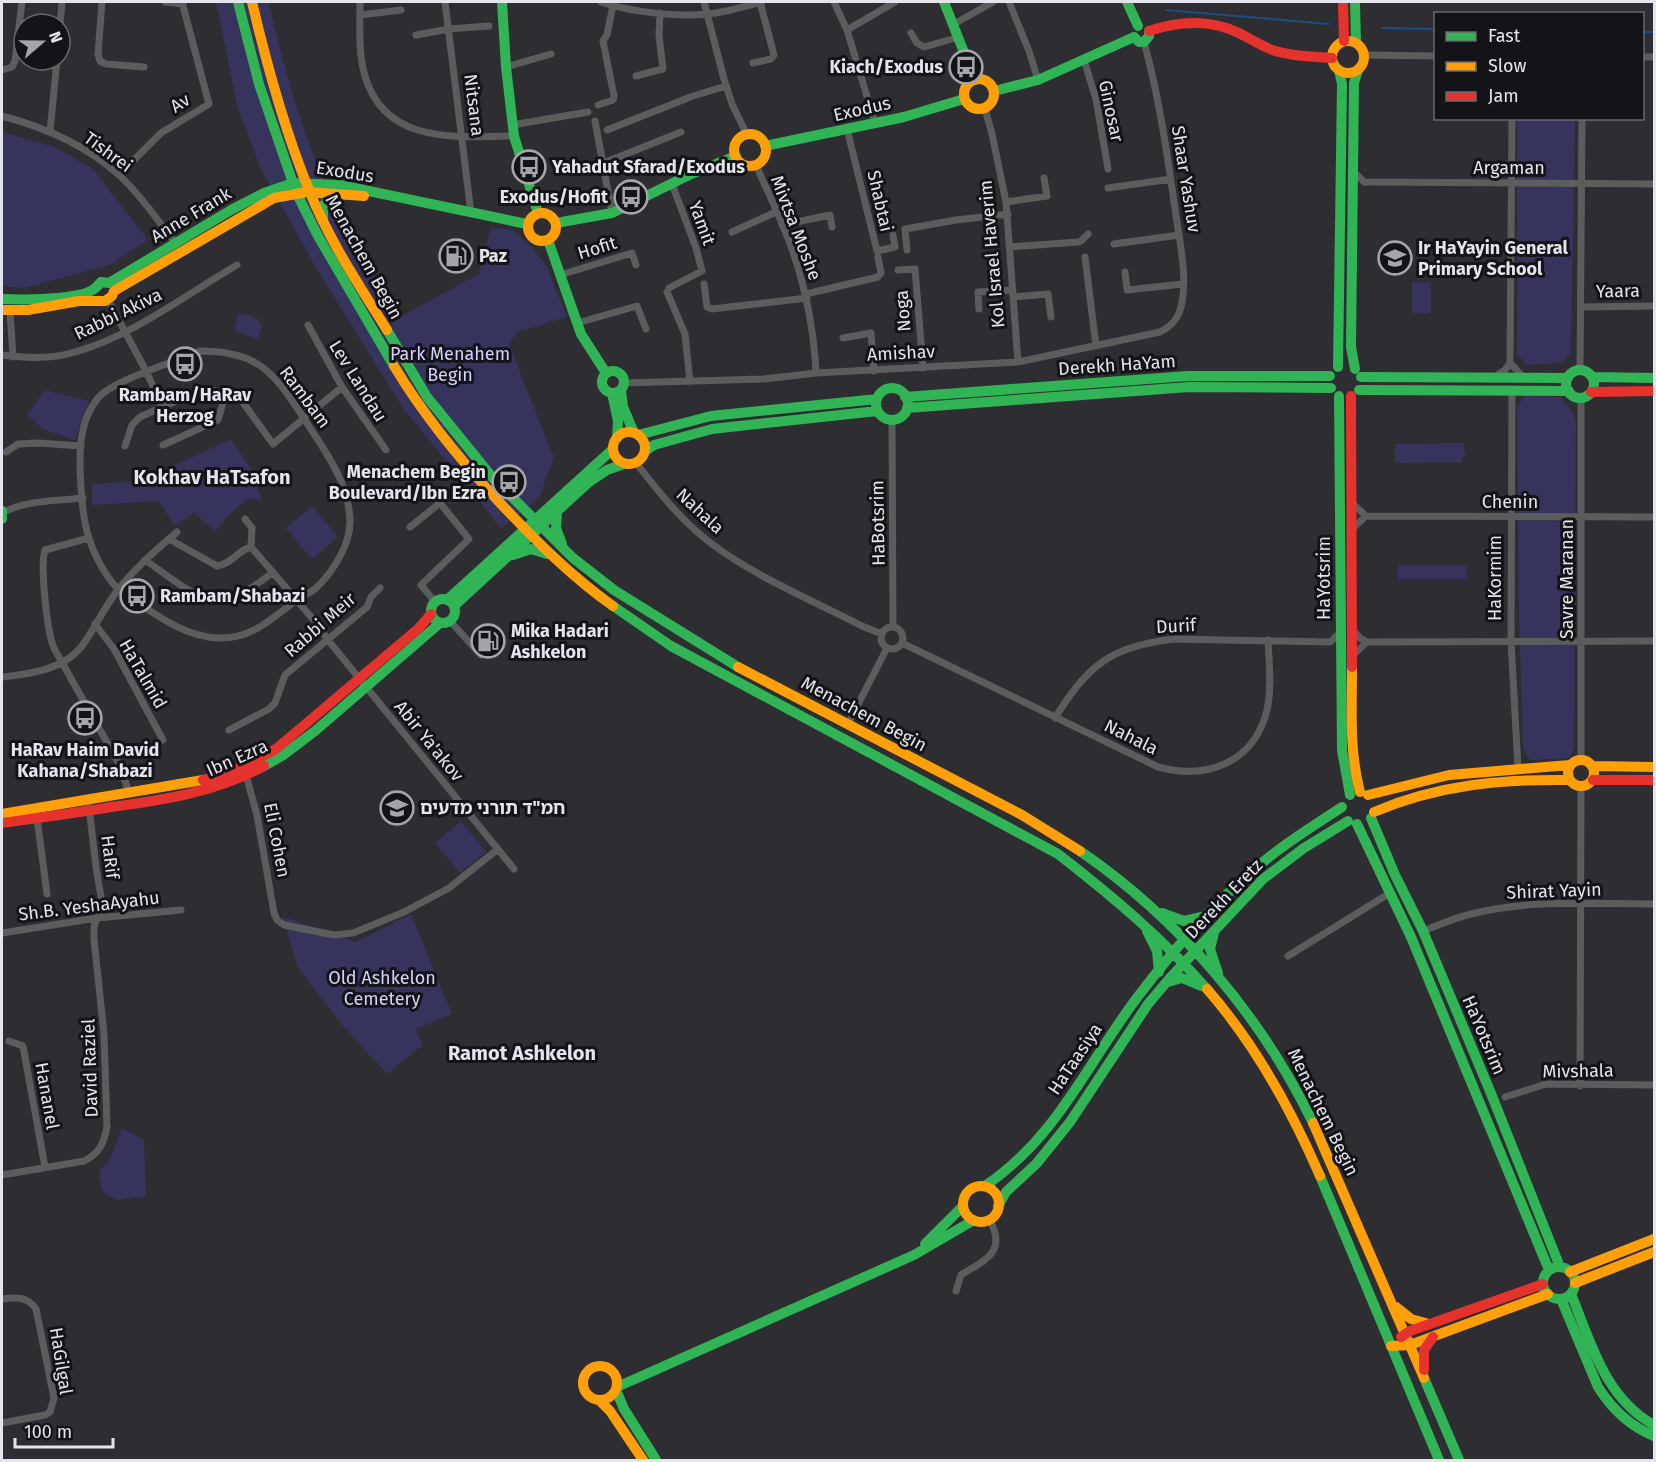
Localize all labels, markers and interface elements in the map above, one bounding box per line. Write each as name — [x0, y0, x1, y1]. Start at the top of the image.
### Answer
north arrow — [12, 12, 72, 72]
legend — [1434, 12, 1644, 120]
text: Fast — [1488, 25, 1521, 47]
text: N — [45, 29, 66, 45]
bus stop icon: Kiach/Exodus — [948, 49, 984, 85]
text: Slow — [1488, 55, 1527, 77]
place label: Kiach/Exodus — [830, 56, 943, 78]
street label: Nitsana — [459, 73, 489, 137]
street label: Ginosar — [1094, 78, 1128, 144]
text: Jam — [1488, 85, 1519, 107]
street label: Av — [166, 88, 194, 117]
street label: Exodus — [831, 92, 893, 126]
street label: Shaar Yashuv — [1167, 124, 1205, 234]
street label: Tishrei — [79, 127, 137, 177]
bus stop icon: Yahadut Sfarad/Exodus — [511, 149, 547, 185]
place label: Yahadut Sfarad/Exodus — [551, 156, 745, 178]
street label: Exodus — [314, 157, 376, 187]
street label: Argaman — [1473, 157, 1545, 179]
street label: Shabtai — [862, 168, 898, 234]
street label: Mivtsa Moshe — [766, 172, 826, 284]
bus stop icon: Exodus/Hofit — [613, 179, 649, 215]
street label: Kol Israel Haverim — [975, 179, 1009, 329]
street label: Anne Frank — [147, 182, 236, 248]
place label: Exodus/Hofit — [500, 186, 609, 208]
street label: Menachem Begin — [321, 191, 407, 323]
street label: Yamit — [684, 198, 720, 248]
street label: Hofit — [575, 232, 620, 264]
place label: Ir HaYayin General Primary School — [1418, 237, 1569, 280]
fuel station icon: Paz — [438, 238, 474, 274]
school or university icon: Ir HaYayin General Primary School — [1377, 240, 1413, 276]
place label: Paz — [479, 245, 507, 267]
street label: Yaara — [1596, 280, 1640, 302]
street label: Rabbi Akiva — [71, 283, 165, 345]
street label: Noga — [891, 289, 915, 333]
street label: Lev Landau — [324, 336, 392, 426]
street label: Amishav — [866, 340, 936, 366]
park label: Park Menahem Begin — [390, 343, 510, 386]
bus stop icon: Rambam/HaRav Herzog — [167, 346, 203, 382]
street label: Derekh HaYam — [1057, 350, 1177, 380]
street label: Rambam — [275, 362, 335, 432]
place label: Rambam/HaRav Herzog — [119, 384, 252, 427]
place label: Menachem Begin Boulevard/Ibn Ezra — [329, 461, 486, 504]
bus stop icon: Menachem Begin Boulevard/Ibn Ezra — [491, 464, 527, 500]
district label: Kokhav HaTsafon — [134, 465, 290, 489]
street label: HaBotsrim — [866, 480, 890, 566]
street label: Nahala — [672, 483, 728, 539]
street label: Chenin — [1482, 491, 1538, 513]
street label: Savre Maranan — [1556, 519, 1578, 639]
street label: HaKormim — [1484, 535, 1506, 621]
street label: HaYotsrim — [1313, 536, 1335, 620]
bus stop icon: Rambam/Shabazi — [119, 578, 155, 614]
place label: Rambam/Shabazi — [160, 585, 305, 607]
street label: Rabbi Meir — [280, 588, 360, 662]
street label: Durif — [1155, 614, 1199, 638]
place label: Mika Hadari Ashkelon — [510, 620, 609, 663]
fuel station icon: Mika Hadari Ashkelon — [470, 623, 506, 659]
street label: HaTalmid — [114, 635, 172, 713]
street label: Menachem Begin — [797, 672, 931, 756]
street label: Abir Ya'akov — [390, 696, 468, 786]
bus stop icon: HaRav Haim David Kahana/Shabazi — [67, 700, 103, 736]
street label: Nahala — [1100, 715, 1162, 759]
street label: Ibn Ezra — [203, 735, 271, 781]
place label: HaRav Haim David Kahana/Shabazi — [11, 739, 159, 782]
school or university icon: חמ"ד תורני מדעים — [379, 790, 415, 826]
place label: חמ"ד תורני מדעים — [420, 797, 565, 819]
street label: Eli Cohen — [259, 801, 295, 879]
street label: HaRif — [96, 834, 124, 882]
street label: Derekh Eretz — [1181, 855, 1267, 943]
street label: Shirat Yayin — [1506, 878, 1602, 904]
street label: Sh.B. YeshaAyahu — [17, 886, 161, 926]
park label: Old Ashkelon Cemetery — [328, 967, 436, 1010]
street label: HaYotsrim — [1458, 992, 1510, 1078]
street label: David Raziel — [77, 1018, 103, 1118]
street label: HaTaasiya — [1043, 1019, 1107, 1099]
district label: Ramot Ashkelon — [448, 1041, 596, 1065]
street label: Menachem Begin — [1283, 1045, 1363, 1179]
street label: Mivshala — [1542, 1059, 1614, 1083]
street label: Hananel — [30, 1061, 64, 1131]
street label: HaGilgal — [45, 1326, 77, 1396]
scale bar — [15, 1411, 112, 1449]
text: 100 m — [24, 1421, 72, 1443]

